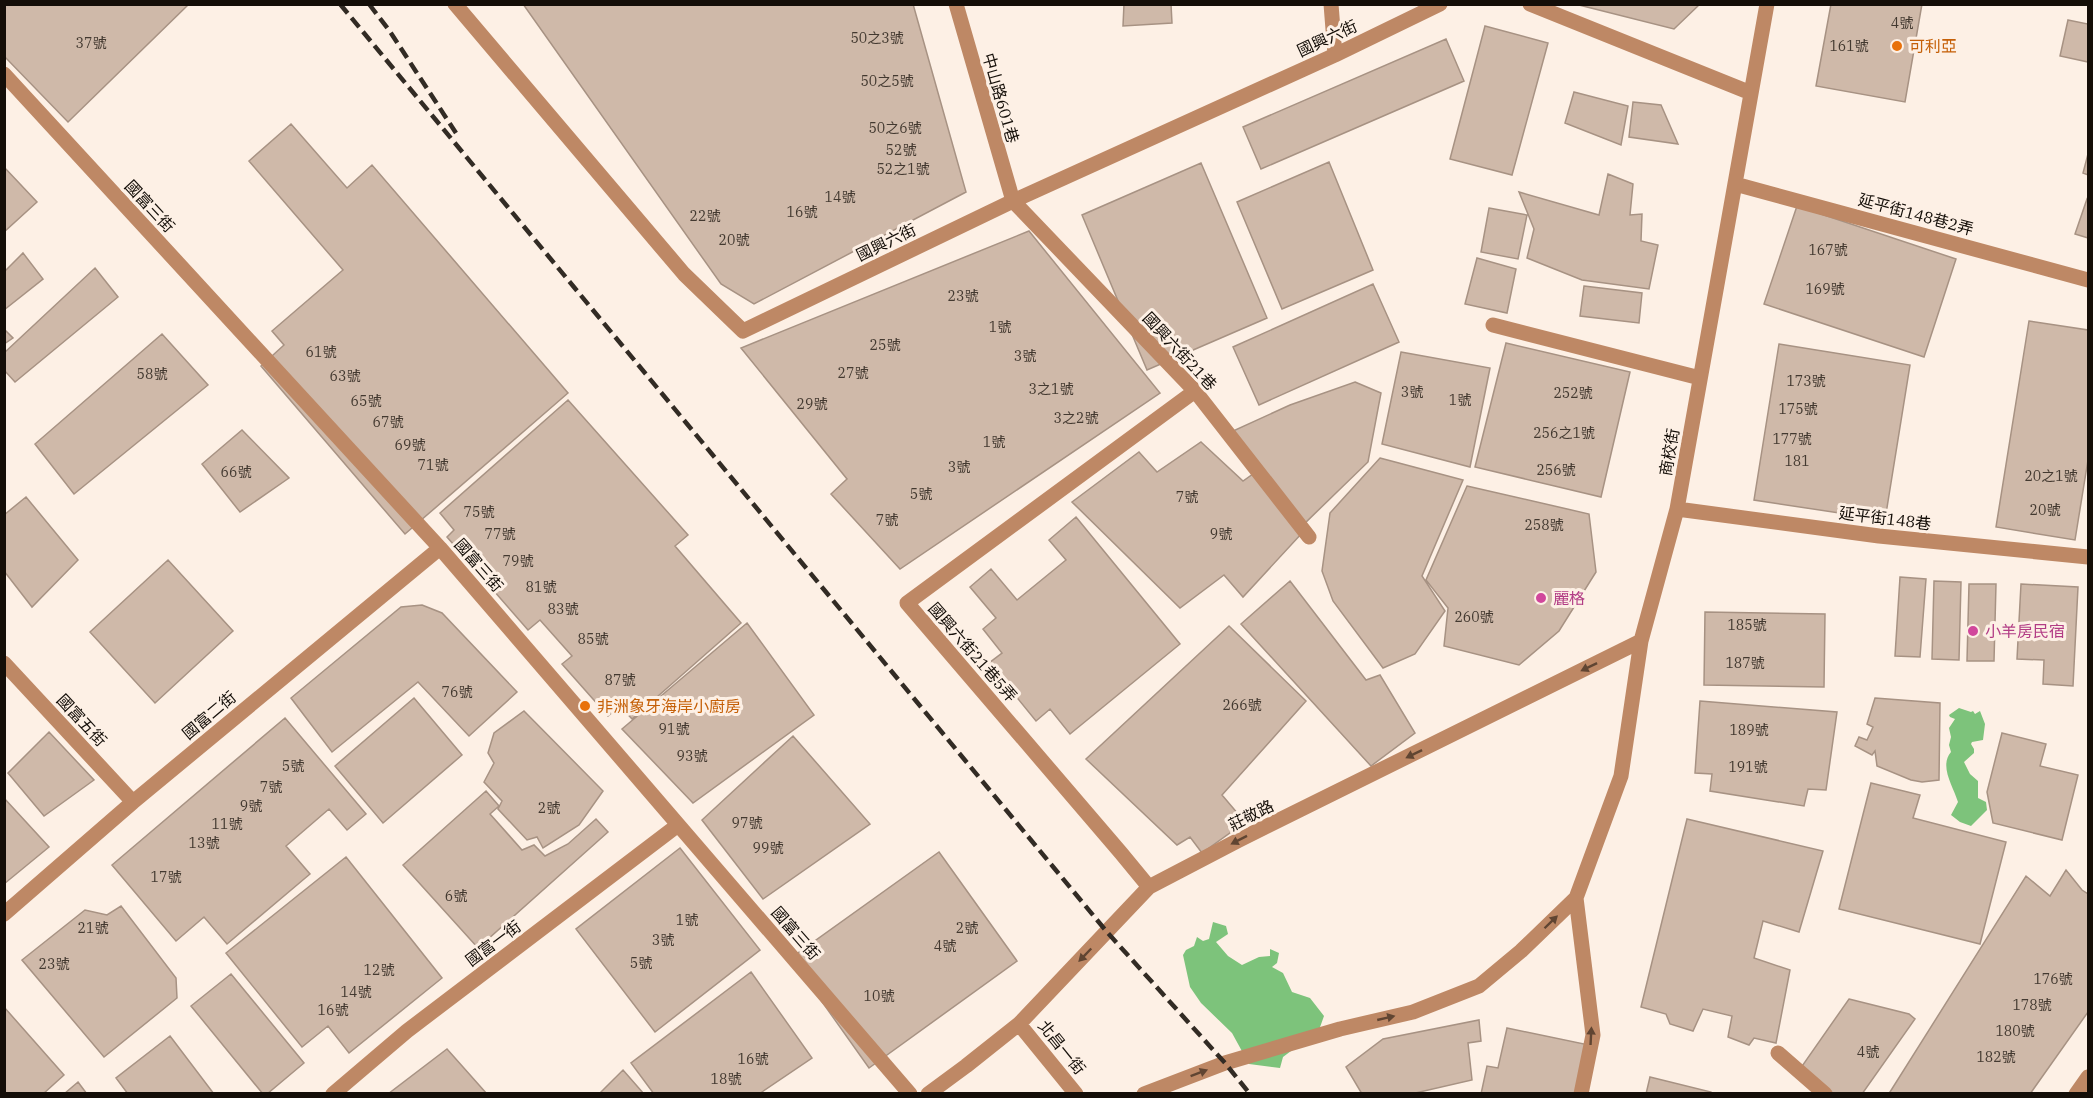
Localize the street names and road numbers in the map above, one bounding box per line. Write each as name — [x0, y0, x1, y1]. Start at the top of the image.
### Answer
street label: 國興六街 — [1294, 15, 1360, 61]
street label: 中山路601巷 — [979, 51, 1023, 145]
street label: 國富三街 — [121, 176, 179, 236]
street label: 延平街148巷2弄 — [1856, 189, 1976, 239]
street label: 國興六街 — [853, 219, 919, 265]
street label: 國興六街21巷 — [1139, 308, 1221, 394]
street label: 商校街 — [1655, 427, 1683, 477]
street label: 延平街148巷 — [1838, 502, 1932, 534]
street label: 國富三街 — [450, 534, 508, 596]
street label: 國興六街21巷5弄 — [925, 598, 1021, 706]
street label: 國富二街 — [178, 687, 240, 743]
street label: 國富五街 — [53, 690, 111, 750]
street label: 莊敬路 — [1225, 795, 1277, 835]
street label: 國富三街 — [767, 902, 825, 964]
street label: 國富一街 — [461, 916, 525, 970]
street label: 北昌一街 — [1034, 1016, 1090, 1078]

